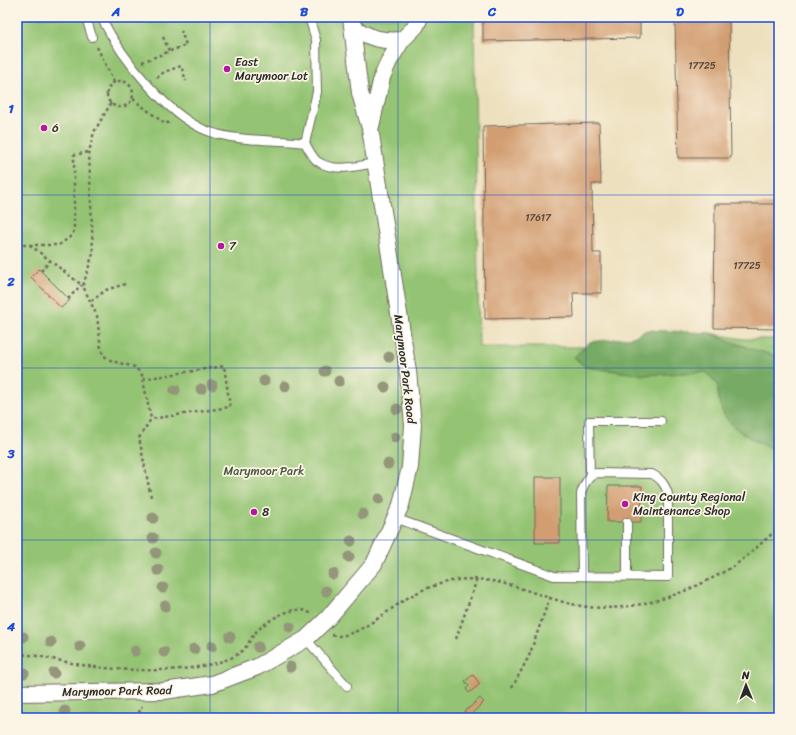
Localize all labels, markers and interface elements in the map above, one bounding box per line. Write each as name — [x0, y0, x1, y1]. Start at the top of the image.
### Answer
text: A — [111, 0, 120, 23]
text: B — [300, 0, 309, 23]
text: C — [487, 0, 497, 23]
text: D — [676, 0, 684, 23]
place label: East Marymoor Lot — [235, 51, 308, 87]
house number: 17725 — [688, 57, 716, 75]
marker: East Marymoor Lot — [222, 64, 232, 74]
text: 1 — [8, 97, 14, 120]
place label: 6 — [52, 117, 59, 139]
marker: 6 — [39, 123, 49, 133]
house number: 17617 — [525, 209, 552, 227]
place label: 7 — [229, 235, 237, 257]
marker: 7 — [216, 241, 226, 251]
house number: 17725 — [733, 257, 761, 275]
text: 2 — [6, 270, 15, 293]
street label: Marymoor Park Road — [387, 313, 423, 426]
text: 3 — [6, 442, 15, 465]
park label: Marymoor Park — [224, 460, 304, 482]
place label: King County Regional Maintenance Shop — [633, 486, 746, 522]
marker: King County Regional Maintenance Shop — [620, 499, 630, 509]
place label: 8 — [262, 501, 269, 523]
marker: 8 — [249, 507, 259, 517]
text: 4 — [6, 615, 16, 638]
north arrow — [726, 665, 766, 705]
text: N — [741, 666, 750, 685]
street label: Marymoor Park Road — [62, 679, 174, 703]

